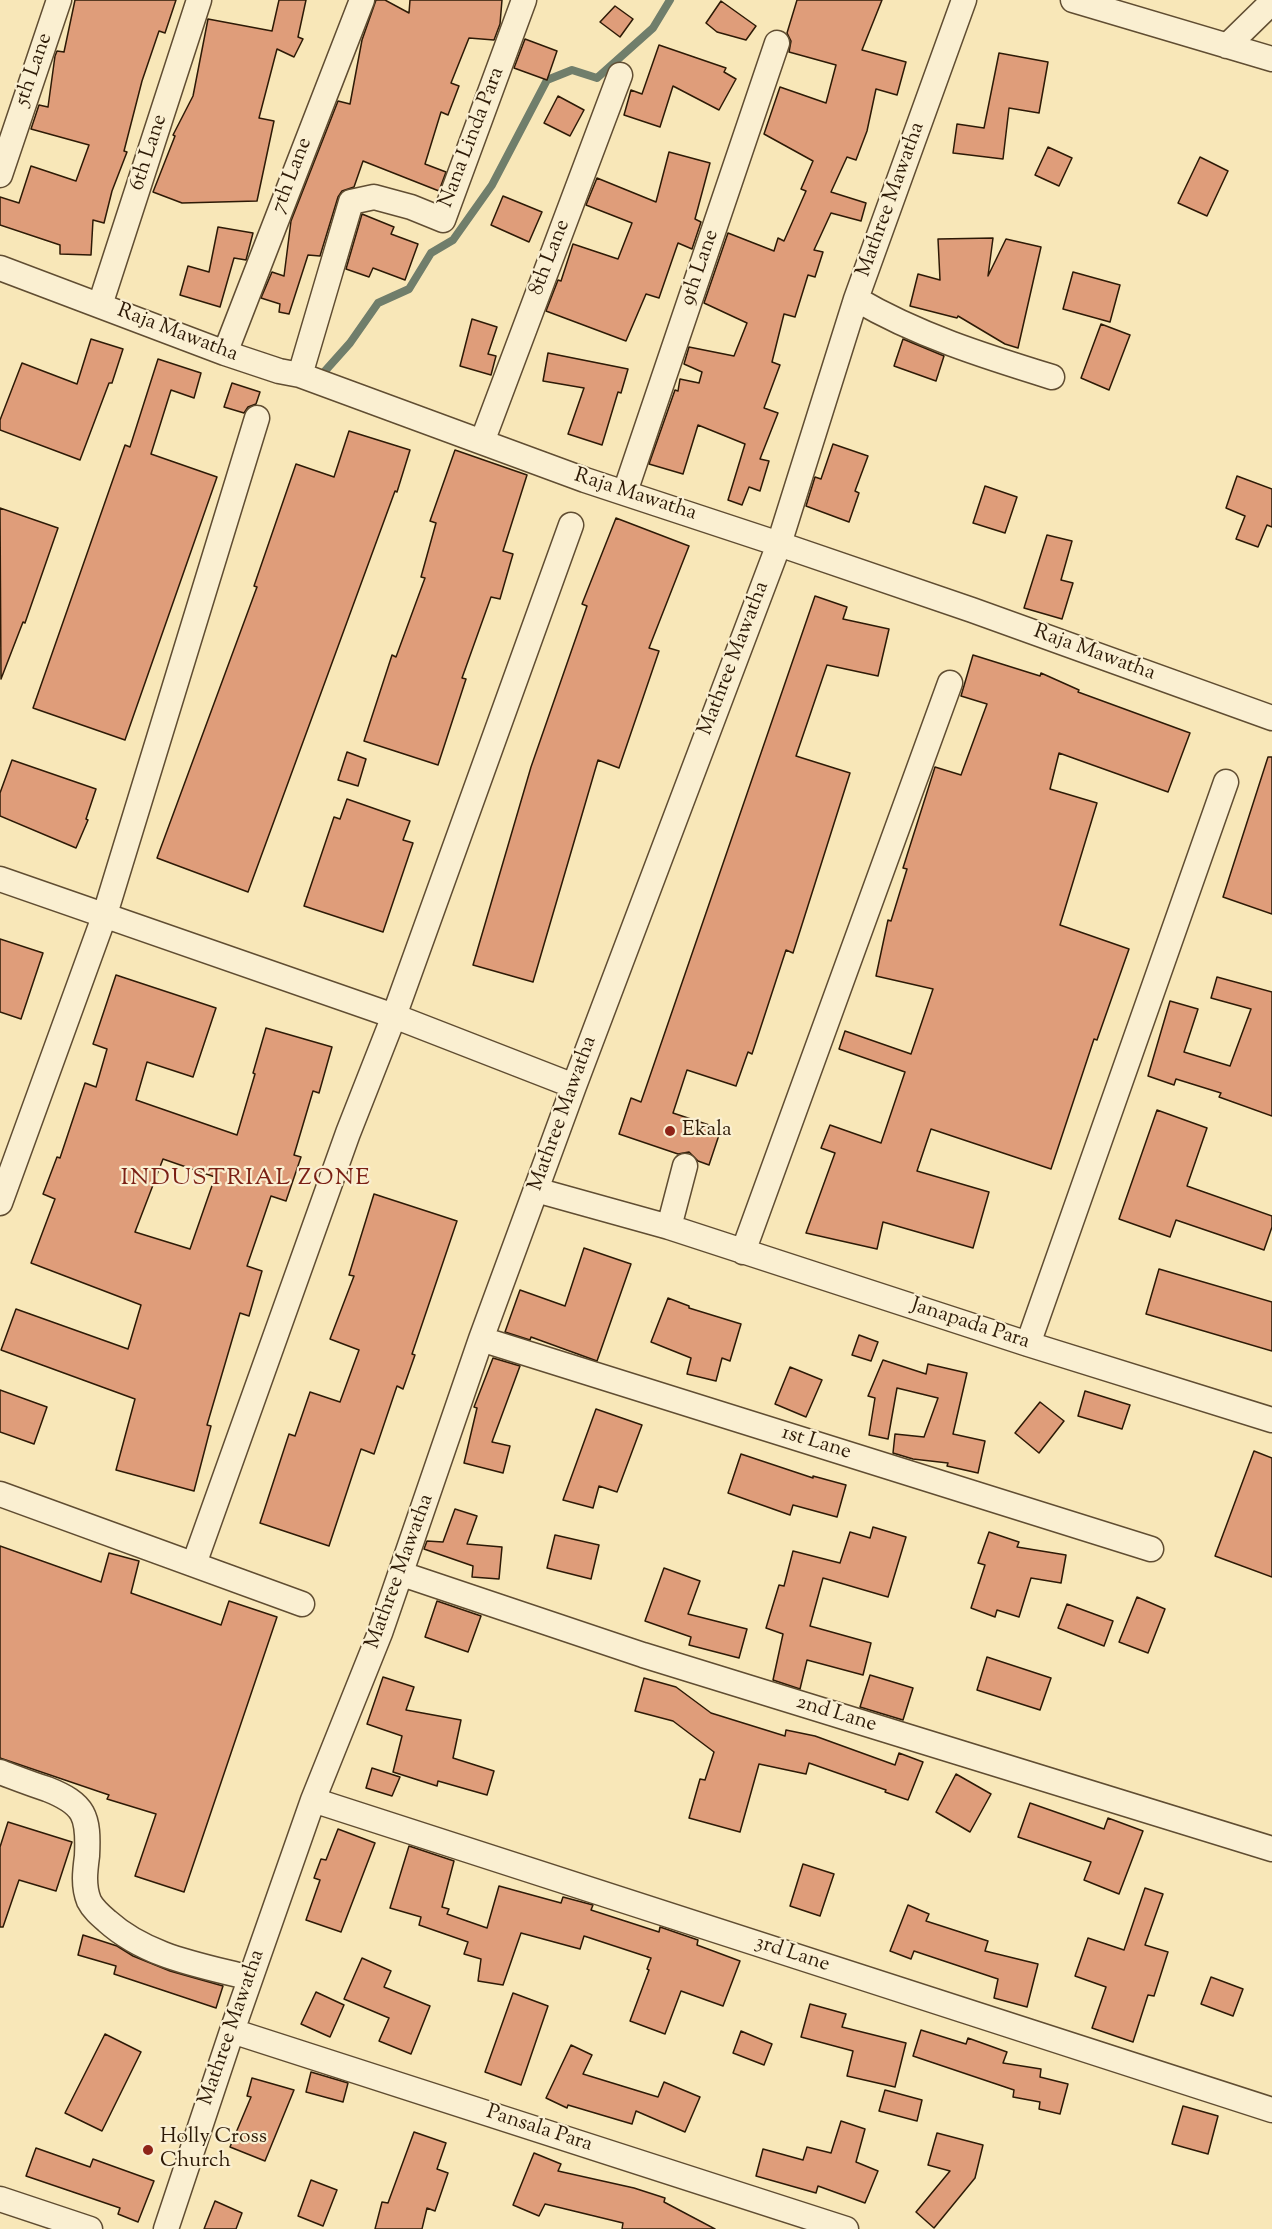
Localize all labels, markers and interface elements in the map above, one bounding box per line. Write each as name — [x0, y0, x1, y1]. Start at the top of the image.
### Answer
street label: 5th Lane — [11, 30, 59, 110]
street label: Nana Linda Para — [435, 64, 511, 212]
street label: 6th Lane — [126, 112, 174, 194]
street label: Mathree Mawatha — [852, 119, 932, 281]
street label: 7th Lane — [267, 135, 319, 217]
street label: 8th Lane — [525, 217, 577, 299]
street label: 9th Lane — [676, 227, 726, 309]
street label: Raja Mawatha — [113, 299, 241, 369]
street label: Raja Mawatha — [570, 464, 700, 528]
street label: Mathree Mawatha — [694, 578, 776, 740]
street label: Raja Mawatha — [1030, 620, 1158, 688]
street label: Mathree Mawatha — [524, 1033, 604, 1195]
place label: Ekala — [682, 1118, 732, 1144]
marker: Ekala — [663, 1124, 677, 1138]
district label: INDUSTRIAL ZONE — [121, 1166, 371, 1194]
street label: Janapada Para — [908, 1294, 1032, 1356]
street label: 1st Lane — [778, 1422, 854, 1466]
street label: Mathree Mawatha — [361, 1491, 441, 1653]
street label: 2nd Lane — [793, 1691, 879, 1739]
street label: 3rd Lane — [752, 1931, 832, 1979]
street label: Mathree Mawatha — [195, 1947, 271, 2109]
street label: Pansala Para — [483, 2101, 595, 2159]
place label: Holly Cross Church — [160, 2125, 267, 2175]
marker: Holly Cross Church — [141, 2143, 155, 2157]

